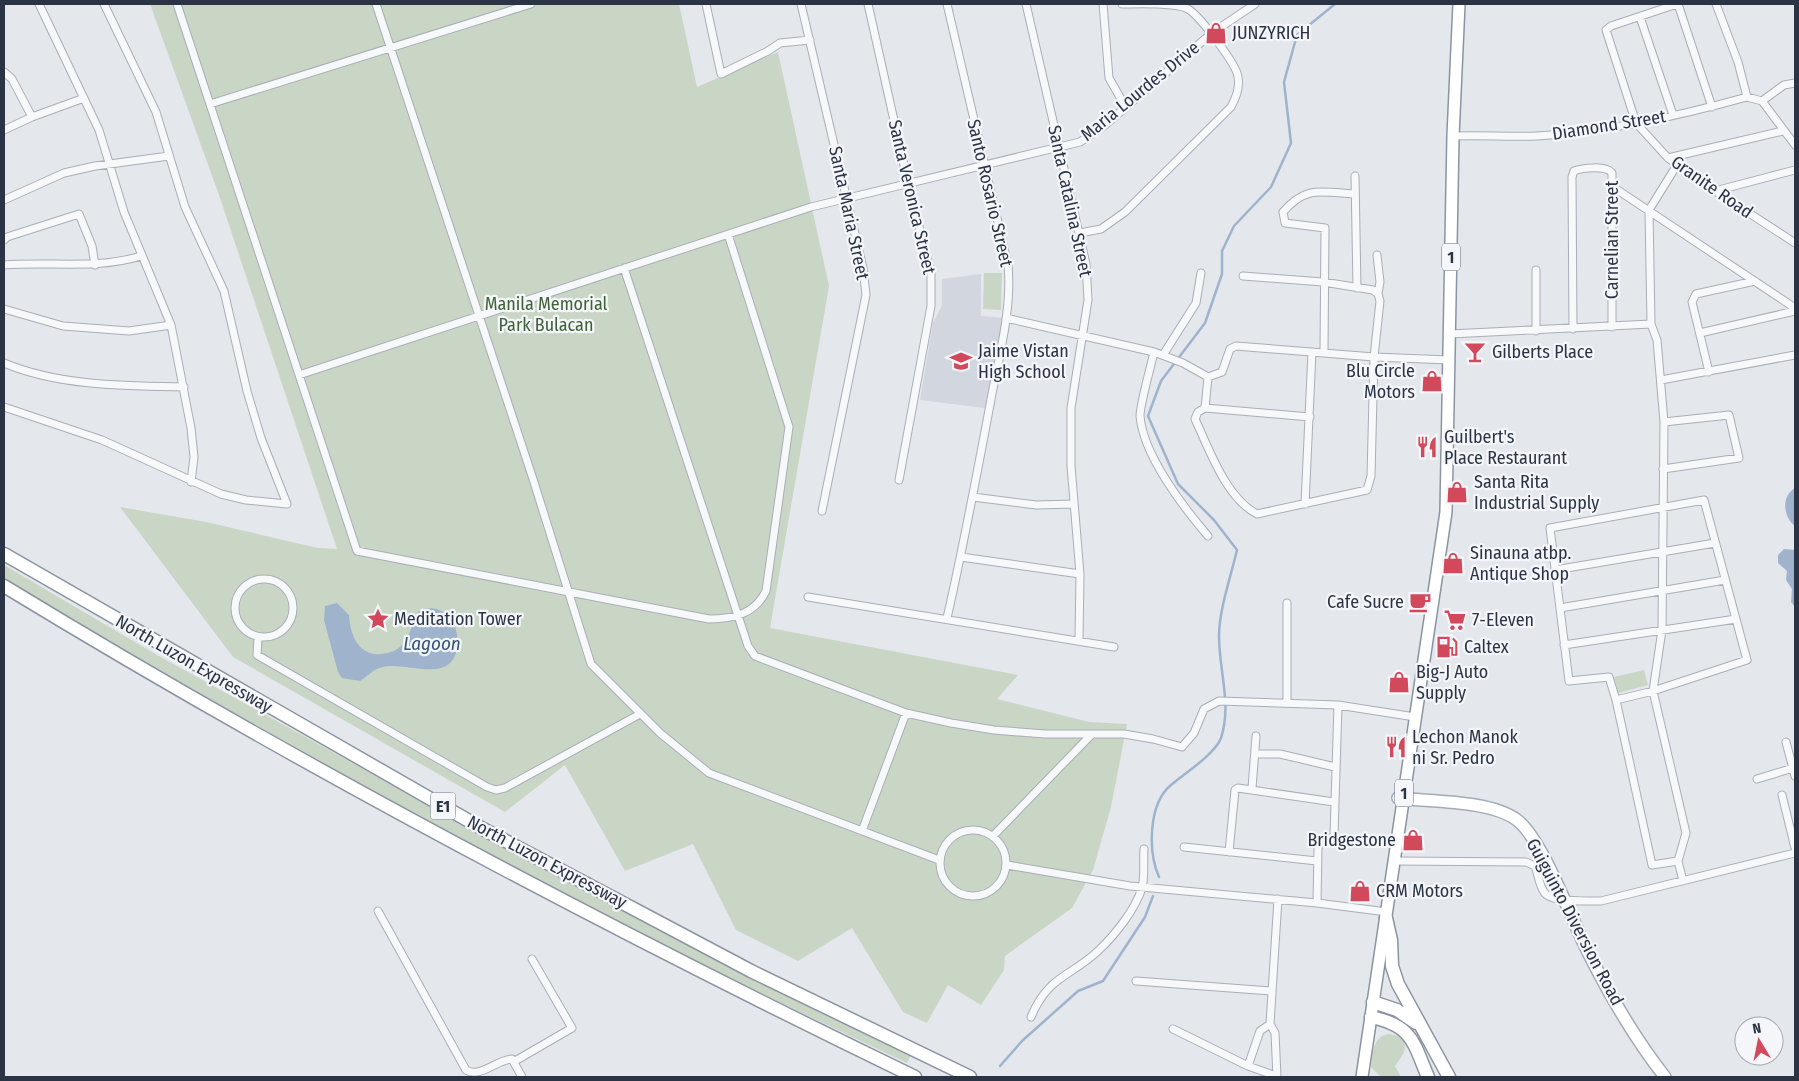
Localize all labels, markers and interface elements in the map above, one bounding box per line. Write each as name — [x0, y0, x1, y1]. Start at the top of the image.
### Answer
shop icon: JUNZYRICH — [1203, 20, 1229, 46]
place label: JUNZYRICH — [1232, 22, 1310, 44]
street label: Maria Lourdes Drive — [1076, 36, 1204, 146]
street label: Diamond Street — [1551, 105, 1668, 145]
street label: Santo Rosario Street — [962, 117, 1018, 269]
street label: Santa Veronica Street — [884, 118, 940, 276]
street label: Santa Catalina Street — [1043, 123, 1097, 279]
street label: Santa Maria Street — [824, 144, 874, 282]
street label: Granite Road — [1667, 151, 1757, 223]
street label: Carnelian Street — [1601, 181, 1623, 299]
road number: 1 — [1442, 243, 1460, 270]
park label: Manila Memorial Park Bulacan — [485, 293, 608, 336]
bar icon: Gilberts Place — [1462, 339, 1488, 365]
place label: Jaime Vistan High School — [978, 340, 1069, 383]
place label: Gilberts Place — [1492, 341, 1593, 363]
school or university icon: Jaime Vistan High School — [948, 348, 974, 374]
place label: Blu Circle Motors — [1346, 360, 1415, 403]
shop icon: Blu Circle Motors — [1419, 368, 1445, 394]
place label: Guilbert's Place Restaurant — [1444, 426, 1567, 469]
restaurant icon: Guilbert's Place Restaurant — [1414, 434, 1440, 460]
place label: Santa Rita Industrial Supply — [1474, 471, 1599, 514]
shop icon: Santa Rita Industrial Supply — [1444, 479, 1470, 505]
place label: Sinauna atbp. Antique Shop — [1470, 542, 1571, 585]
shop icon: Sinauna atbp. Antique Shop — [1440, 550, 1466, 576]
cafe icon: Cafe Sucre — [1407, 589, 1433, 615]
place label: Cafe Sucre — [1327, 591, 1404, 613]
place icon: Meditation Tower — [365, 606, 391, 632]
supermarket icon: 7-Eleven — [1442, 607, 1468, 633]
place label: Meditation Tower — [394, 608, 523, 630]
place label: 7-Eleven — [1472, 609, 1534, 631]
street label: North Luzon Expressway — [112, 610, 276, 718]
water label: Lagoon — [403, 632, 461, 655]
fuel station icon: Caltex — [1434, 634, 1460, 660]
place label: Caltex — [1464, 636, 1509, 658]
place label: Big-J Auto Supply — [1416, 661, 1488, 704]
shop icon: Big-J Auto Supply — [1386, 669, 1412, 695]
place label: Lechon Manok ni Sr. Pedro — [1412, 726, 1518, 769]
restaurant icon: Lechon Manok ni Sr. Pedro — [1383, 734, 1409, 760]
road number: 1 — [1395, 780, 1413, 806]
road number: E1 — [430, 792, 456, 819]
street label: North Luzon Expressway — [464, 811, 630, 913]
shop icon: Bridgestone — [1400, 827, 1426, 853]
place label: Bridgestone — [1307, 829, 1396, 851]
street label: Guiguinto Diversion Road — [1522, 835, 1628, 1009]
shop icon: CRM Motors — [1347, 878, 1373, 904]
place label: CRM Motors — [1376, 880, 1463, 902]
north arrow — [1734, 1016, 1784, 1066]
text: N — [1751, 1020, 1762, 1038]

